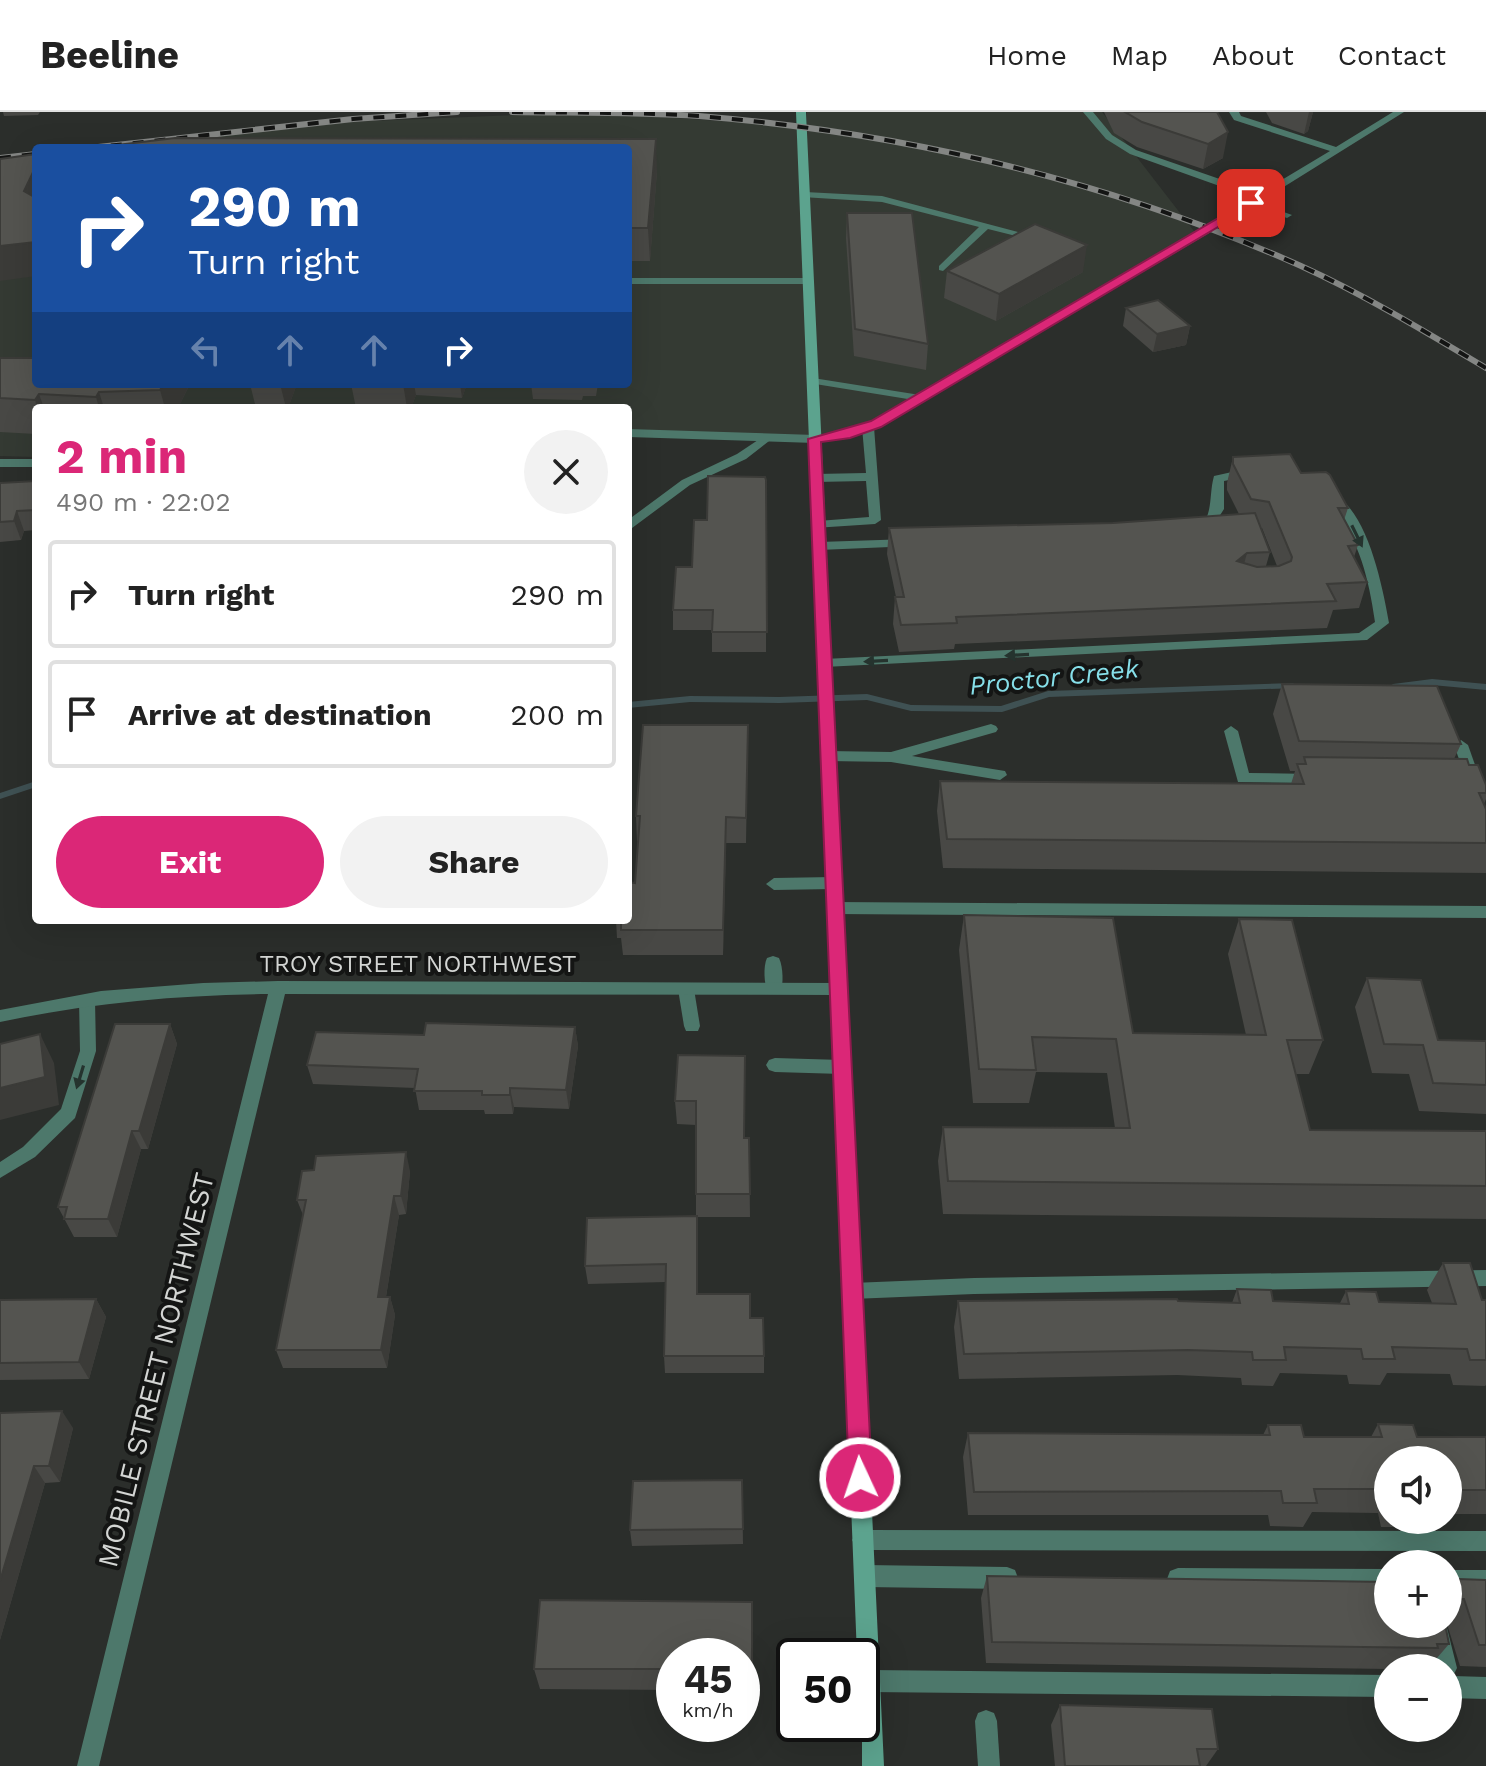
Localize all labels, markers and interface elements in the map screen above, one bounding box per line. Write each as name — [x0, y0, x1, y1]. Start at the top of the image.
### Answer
text: Beeline — [40, 33, 179, 77]
text: Home — [987, 39, 1067, 72]
text: Map — [1111, 39, 1168, 72]
text: About — [1212, 39, 1294, 72]
text: Contact — [1338, 39, 1446, 72]
pin — [1217, 169, 1285, 237]
text: 290 m — [188, 174, 361, 240]
icon: right — [56, 176, 160, 280]
icon: arrive — [1229, 181, 1273, 225]
text: Turn right — [188, 241, 359, 283]
icon: left — [184, 328, 228, 372]
icon: ahead — [268, 328, 312, 372]
icon: ahead — [352, 328, 396, 372]
icon: right — [436, 328, 480, 372]
text: 2 min — [56, 428, 187, 485]
button: close — [524, 430, 608, 514]
text: 490 m · 22:02 — [56, 487, 231, 517]
one-way arrow — [1350, 524, 1364, 547]
icon: right — [60, 572, 104, 616]
text: Turn right — [128, 577, 274, 612]
text: 290 m — [511, 577, 604, 612]
one-way arrow — [1004, 648, 1029, 661]
water label: Proctor Creek — [968, 653, 1141, 701]
one-way arrow — [863, 655, 888, 668]
icon: arrive — [60, 692, 104, 736]
text: Arrive at destination — [128, 697, 432, 732]
text: 200 m — [510, 697, 604, 732]
button: Exit — [56, 816, 324, 908]
button: Share — [340, 816, 608, 908]
street label: TROY STREET NORTHWEST — [259, 950, 577, 978]
one-way arrow — [73, 1065, 86, 1089]
street label: MOBILE STREET NORTHWEST — [91, 1169, 221, 1571]
position arrow — [818, 1436, 902, 1520]
map controls — [1374, 1446, 1462, 1742]
button: sound — [1374, 1446, 1462, 1534]
button: + — [1374, 1550, 1462, 1638]
speed limit sign: 50 — [776, 1638, 880, 1742]
button: − — [1374, 1654, 1462, 1742]
text: 45 — [683, 1656, 733, 1703]
text: km/h — [682, 1698, 734, 1722]

